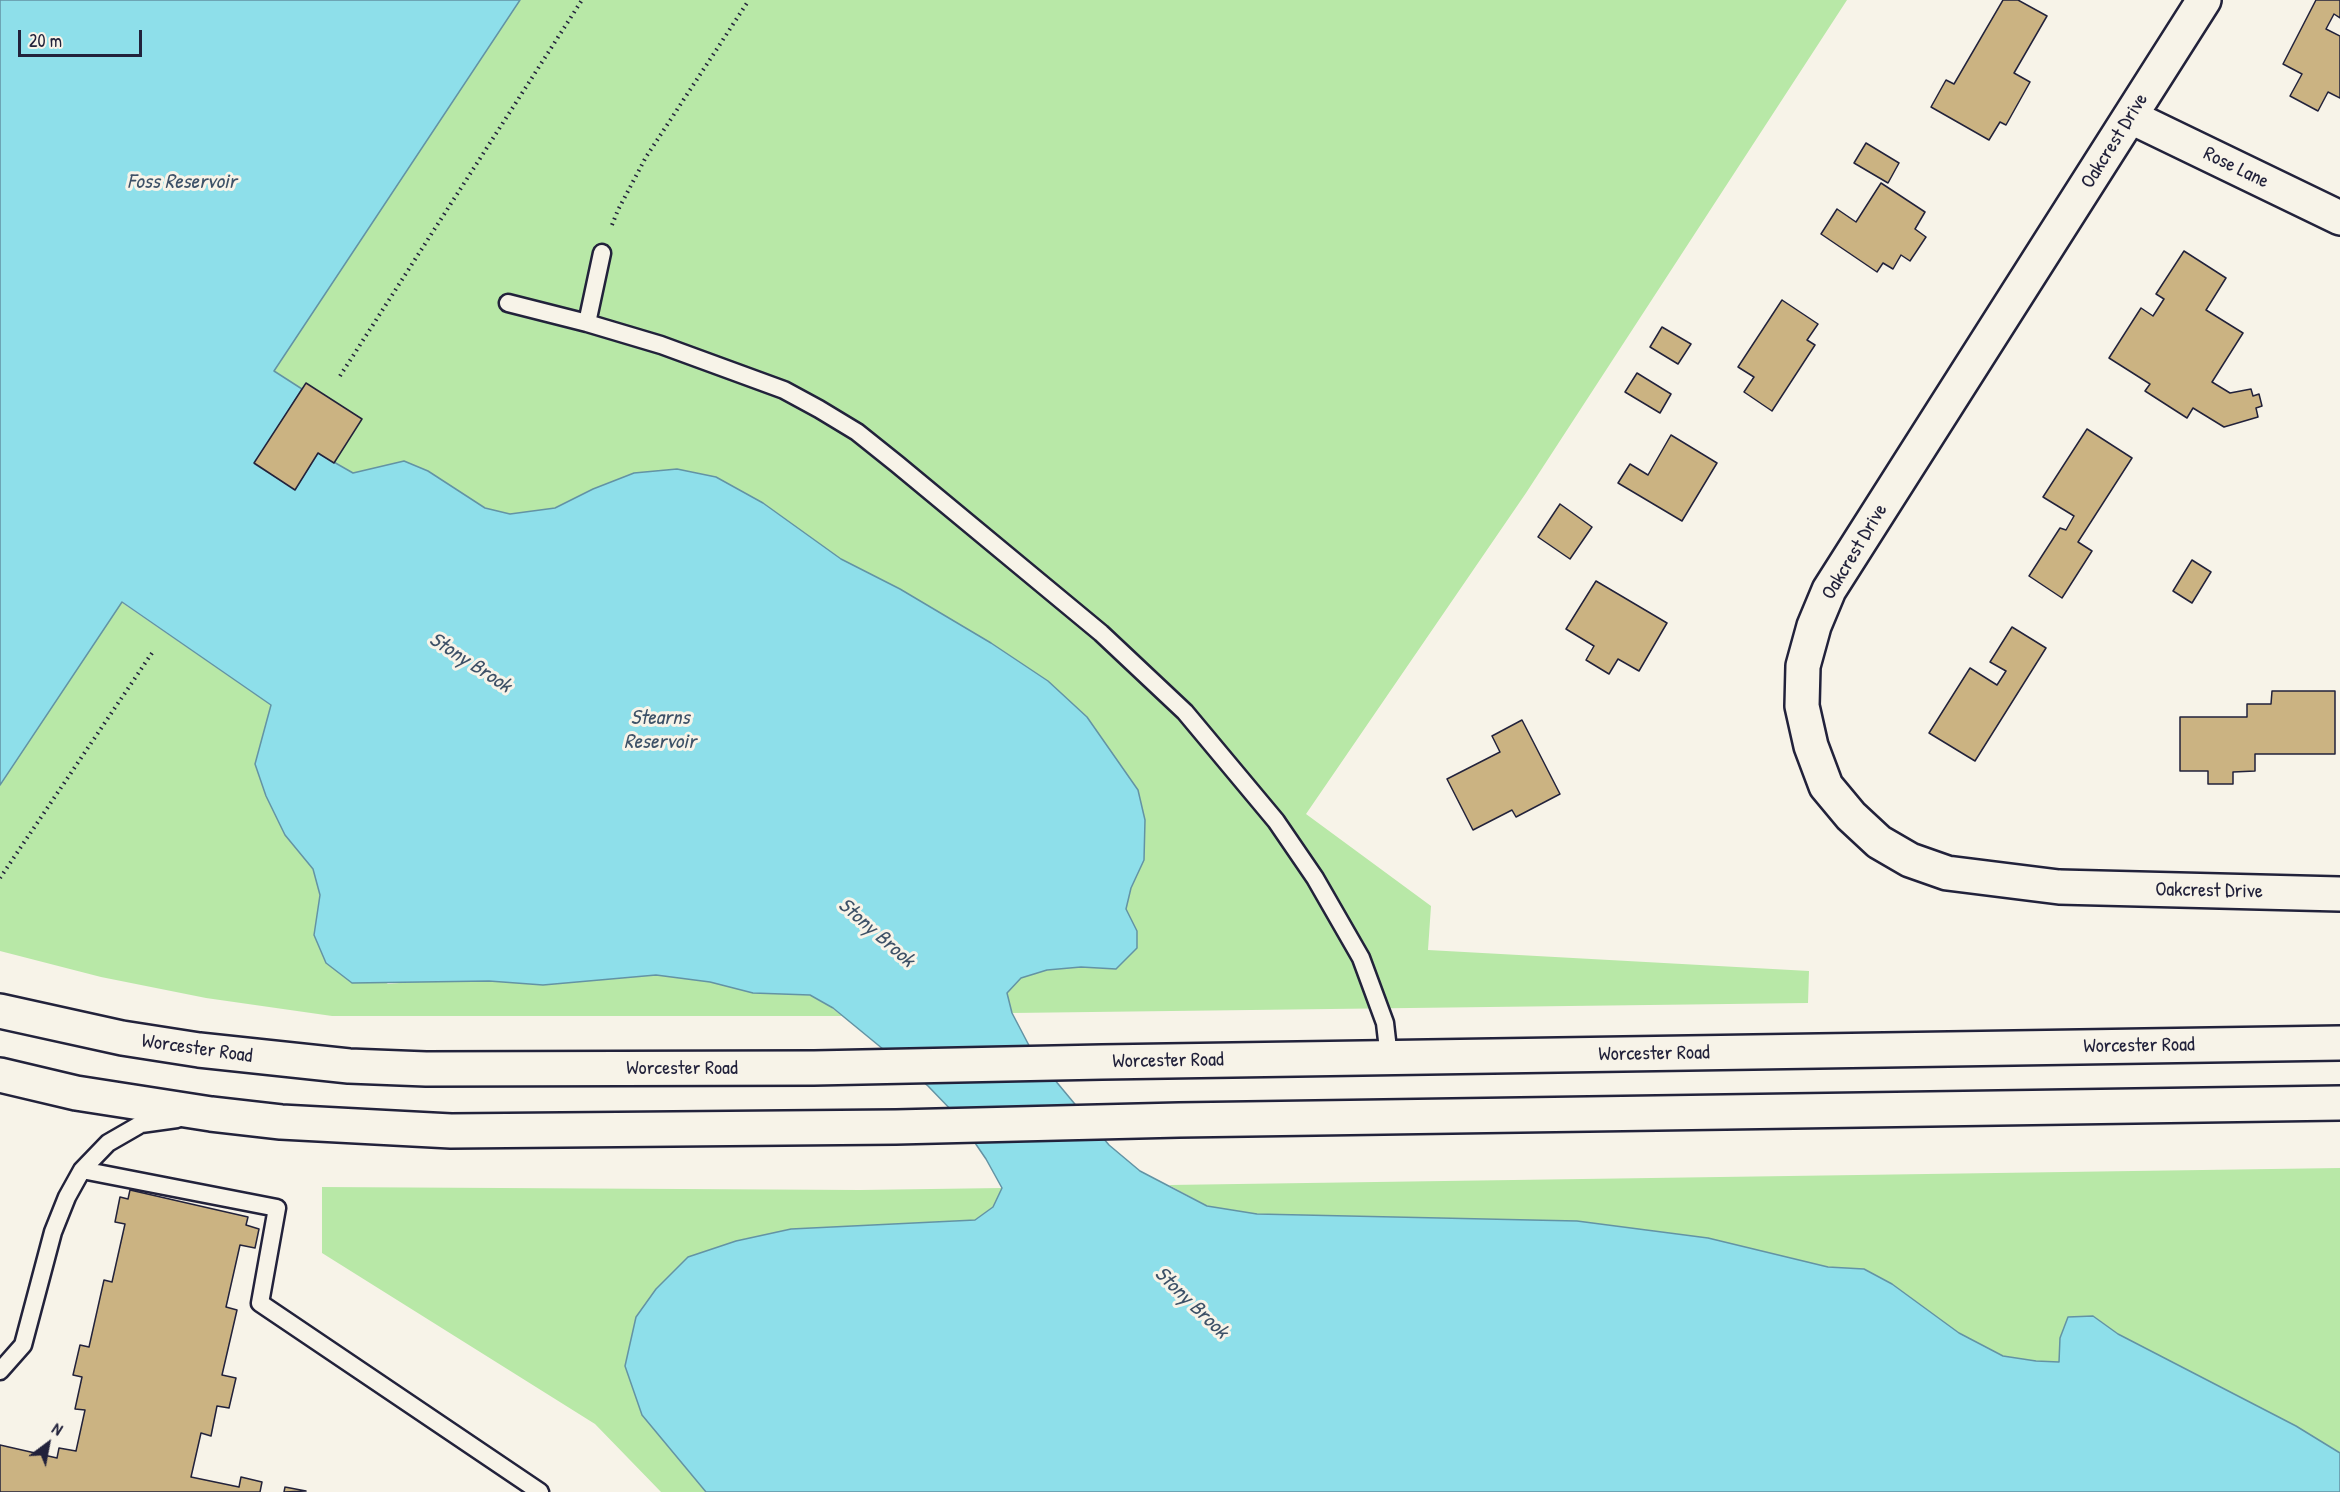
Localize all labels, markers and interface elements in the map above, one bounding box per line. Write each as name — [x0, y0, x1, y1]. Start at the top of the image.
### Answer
scale bar — [21, 18, 146, 56]
text: 20 m — [29, 28, 62, 53]
street label: Oakcrest Drive — [2076, 89, 2154, 193]
street label: Rose Lane — [2199, 142, 2273, 194]
water label: Foss Reservoir — [127, 169, 237, 195]
street label: Oakcrest Drive — [1817, 500, 1893, 604]
water label: Stony Brook — [424, 627, 516, 699]
water label: Stearns Reservoir — [624, 705, 696, 755]
street label: Oakcrest Drive — [2155, 878, 2263, 904]
water label: Stony Brook — [833, 893, 919, 973]
street label: Worcester Road — [140, 1029, 254, 1069]
street label: Worcester Road — [2083, 1033, 2195, 1059]
street label: Worcester Road — [1598, 1041, 1710, 1067]
street label: Worcester Road — [1112, 1048, 1224, 1074]
street label: Worcester Road — [626, 1057, 738, 1081]
water label: Stony Brook — [1149, 1262, 1233, 1344]
north arrow — [18, 1414, 78, 1474]
text: N — [48, 1417, 67, 1440]

